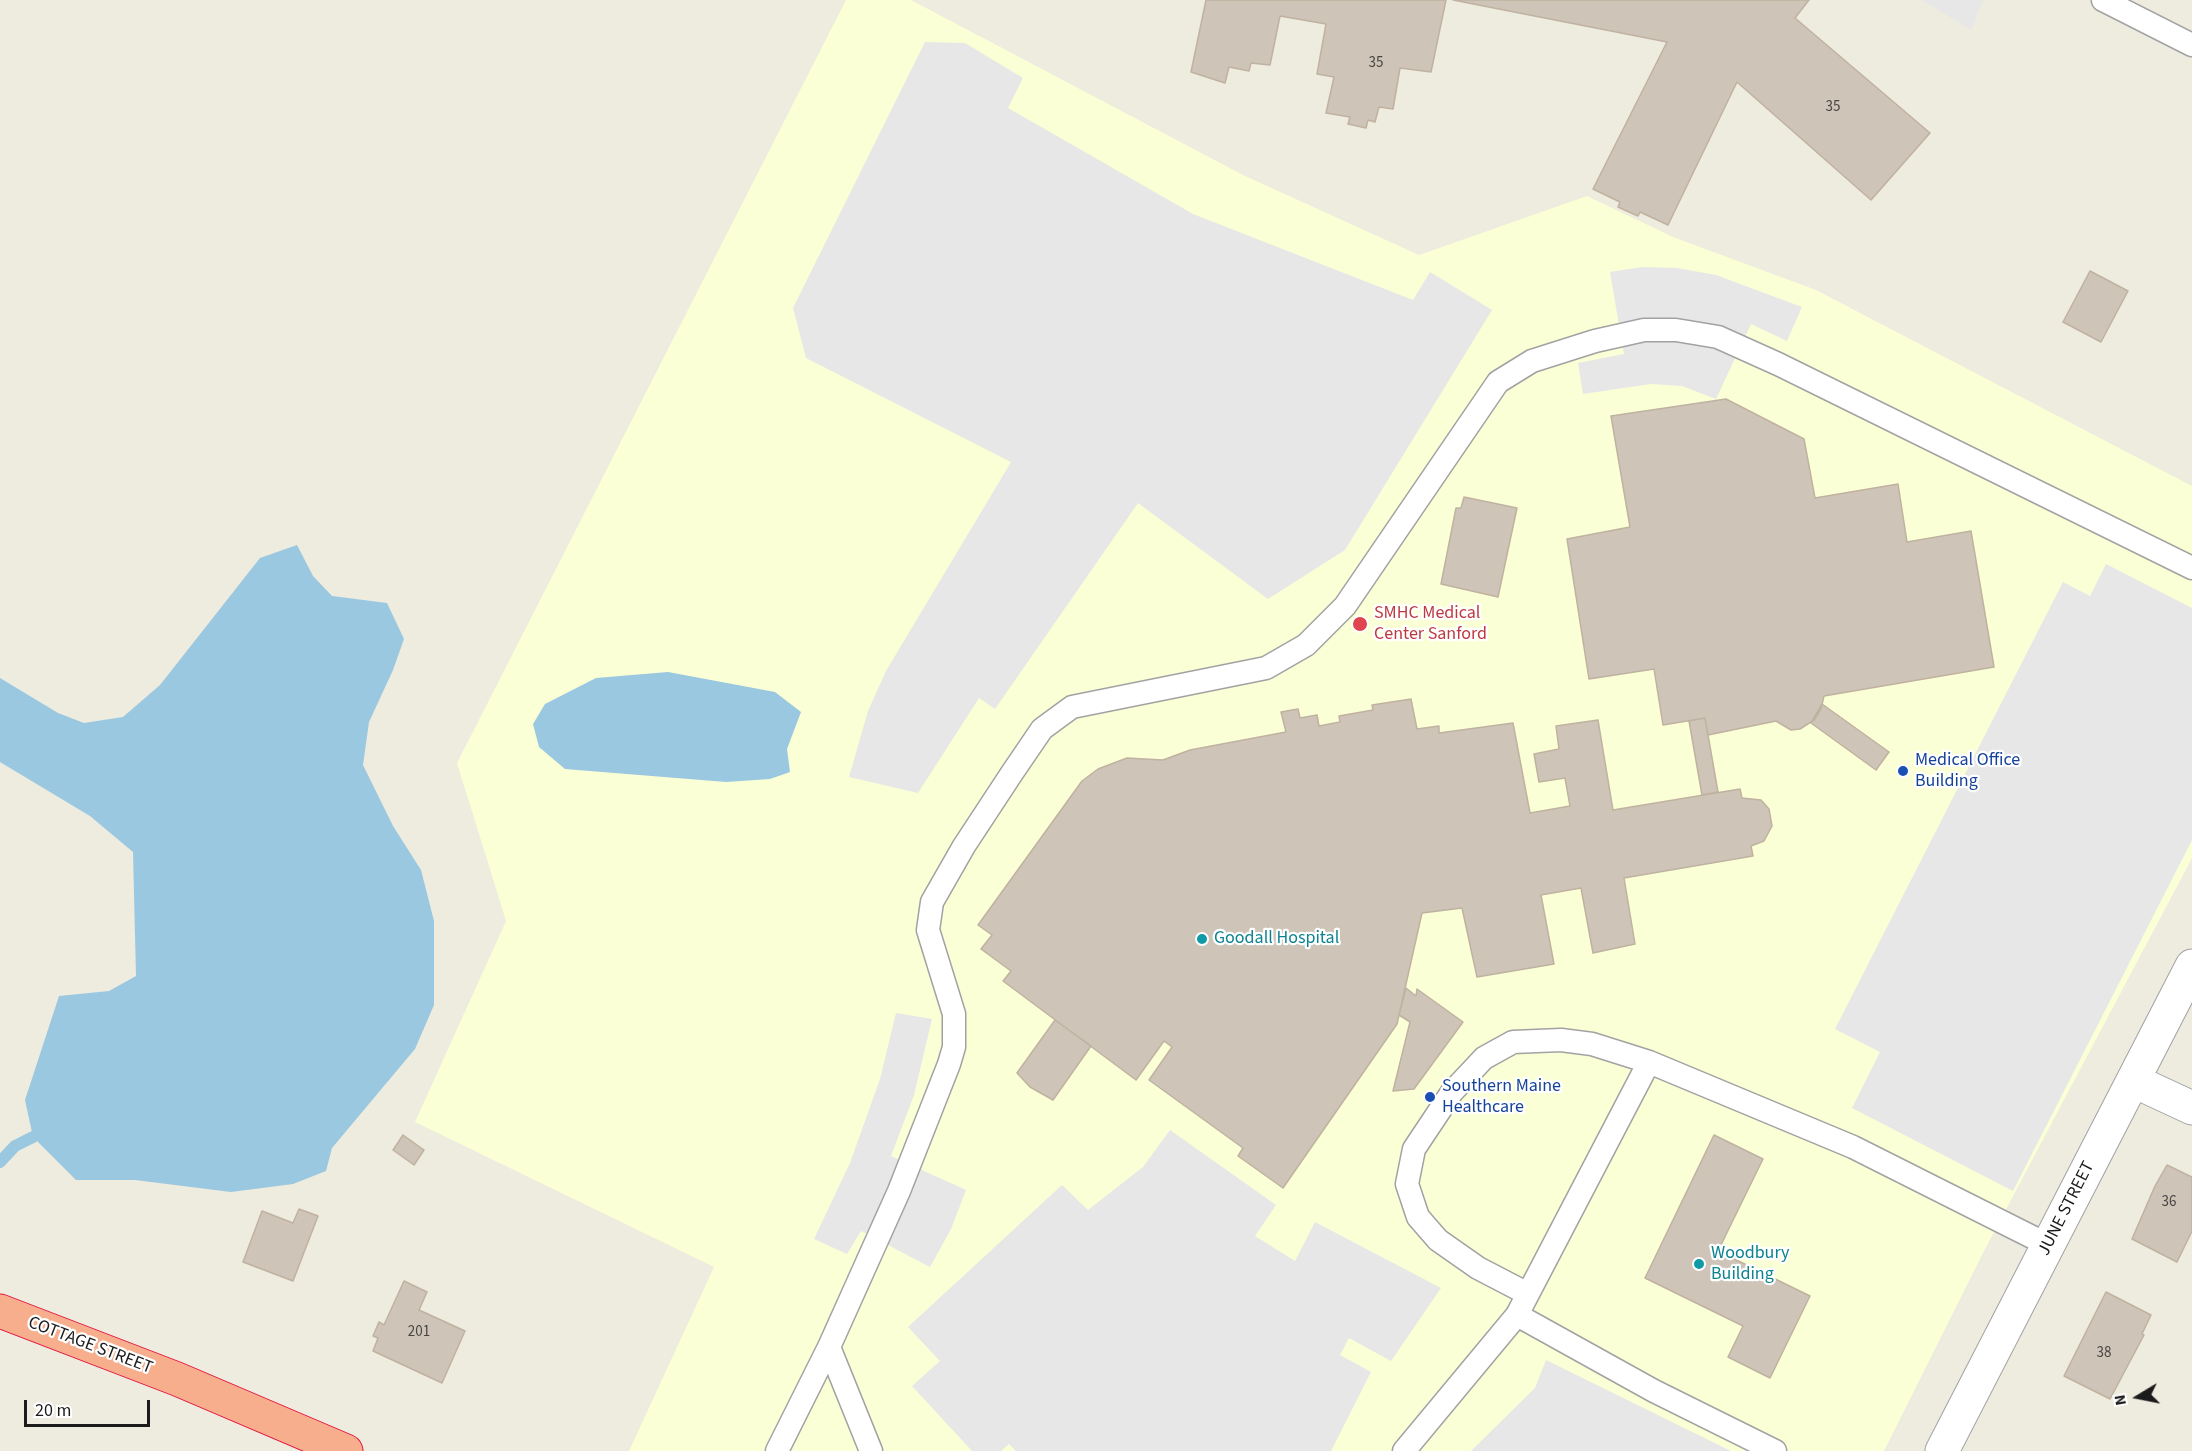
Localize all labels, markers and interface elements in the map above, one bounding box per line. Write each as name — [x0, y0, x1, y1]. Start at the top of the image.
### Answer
house number: 35 — [1369, 55, 1383, 73]
house number: 35 — [1826, 99, 1840, 117]
place label: SMHC Medical Center Sanford — [1374, 603, 1487, 646]
marker: SMHC Medical Center Sanford — [1351, 615, 1369, 633]
place label: Medical Office Building — [1915, 750, 2020, 792]
marker: Medical Office Building — [1896, 764, 1910, 778]
place label: Goodall Hospital — [1214, 928, 1339, 950]
marker: Goodall Hospital — [1195, 932, 1209, 946]
place label: Southern Maine Healthcare — [1442, 1076, 1561, 1118]
marker: Southern Maine Healthcare — [1423, 1090, 1437, 1104]
street label: JUNE STREET — [2034, 1158, 2100, 1260]
house number: 36 — [2162, 1194, 2176, 1212]
place label: Woodbury Building — [1711, 1243, 1790, 1286]
marker: Woodbury Building — [1692, 1257, 1706, 1271]
street label: COTTAGE STREET — [25, 1312, 155, 1380]
house number: 201 — [408, 1324, 430, 1342]
house number: 38 — [2097, 1345, 2111, 1363]
north arrow — [2108, 1367, 2168, 1427]
scale bar — [27, 1388, 153, 1426]
text: N — [2109, 1393, 2132, 1407]
text: 20 m — [35, 1398, 71, 1423]

